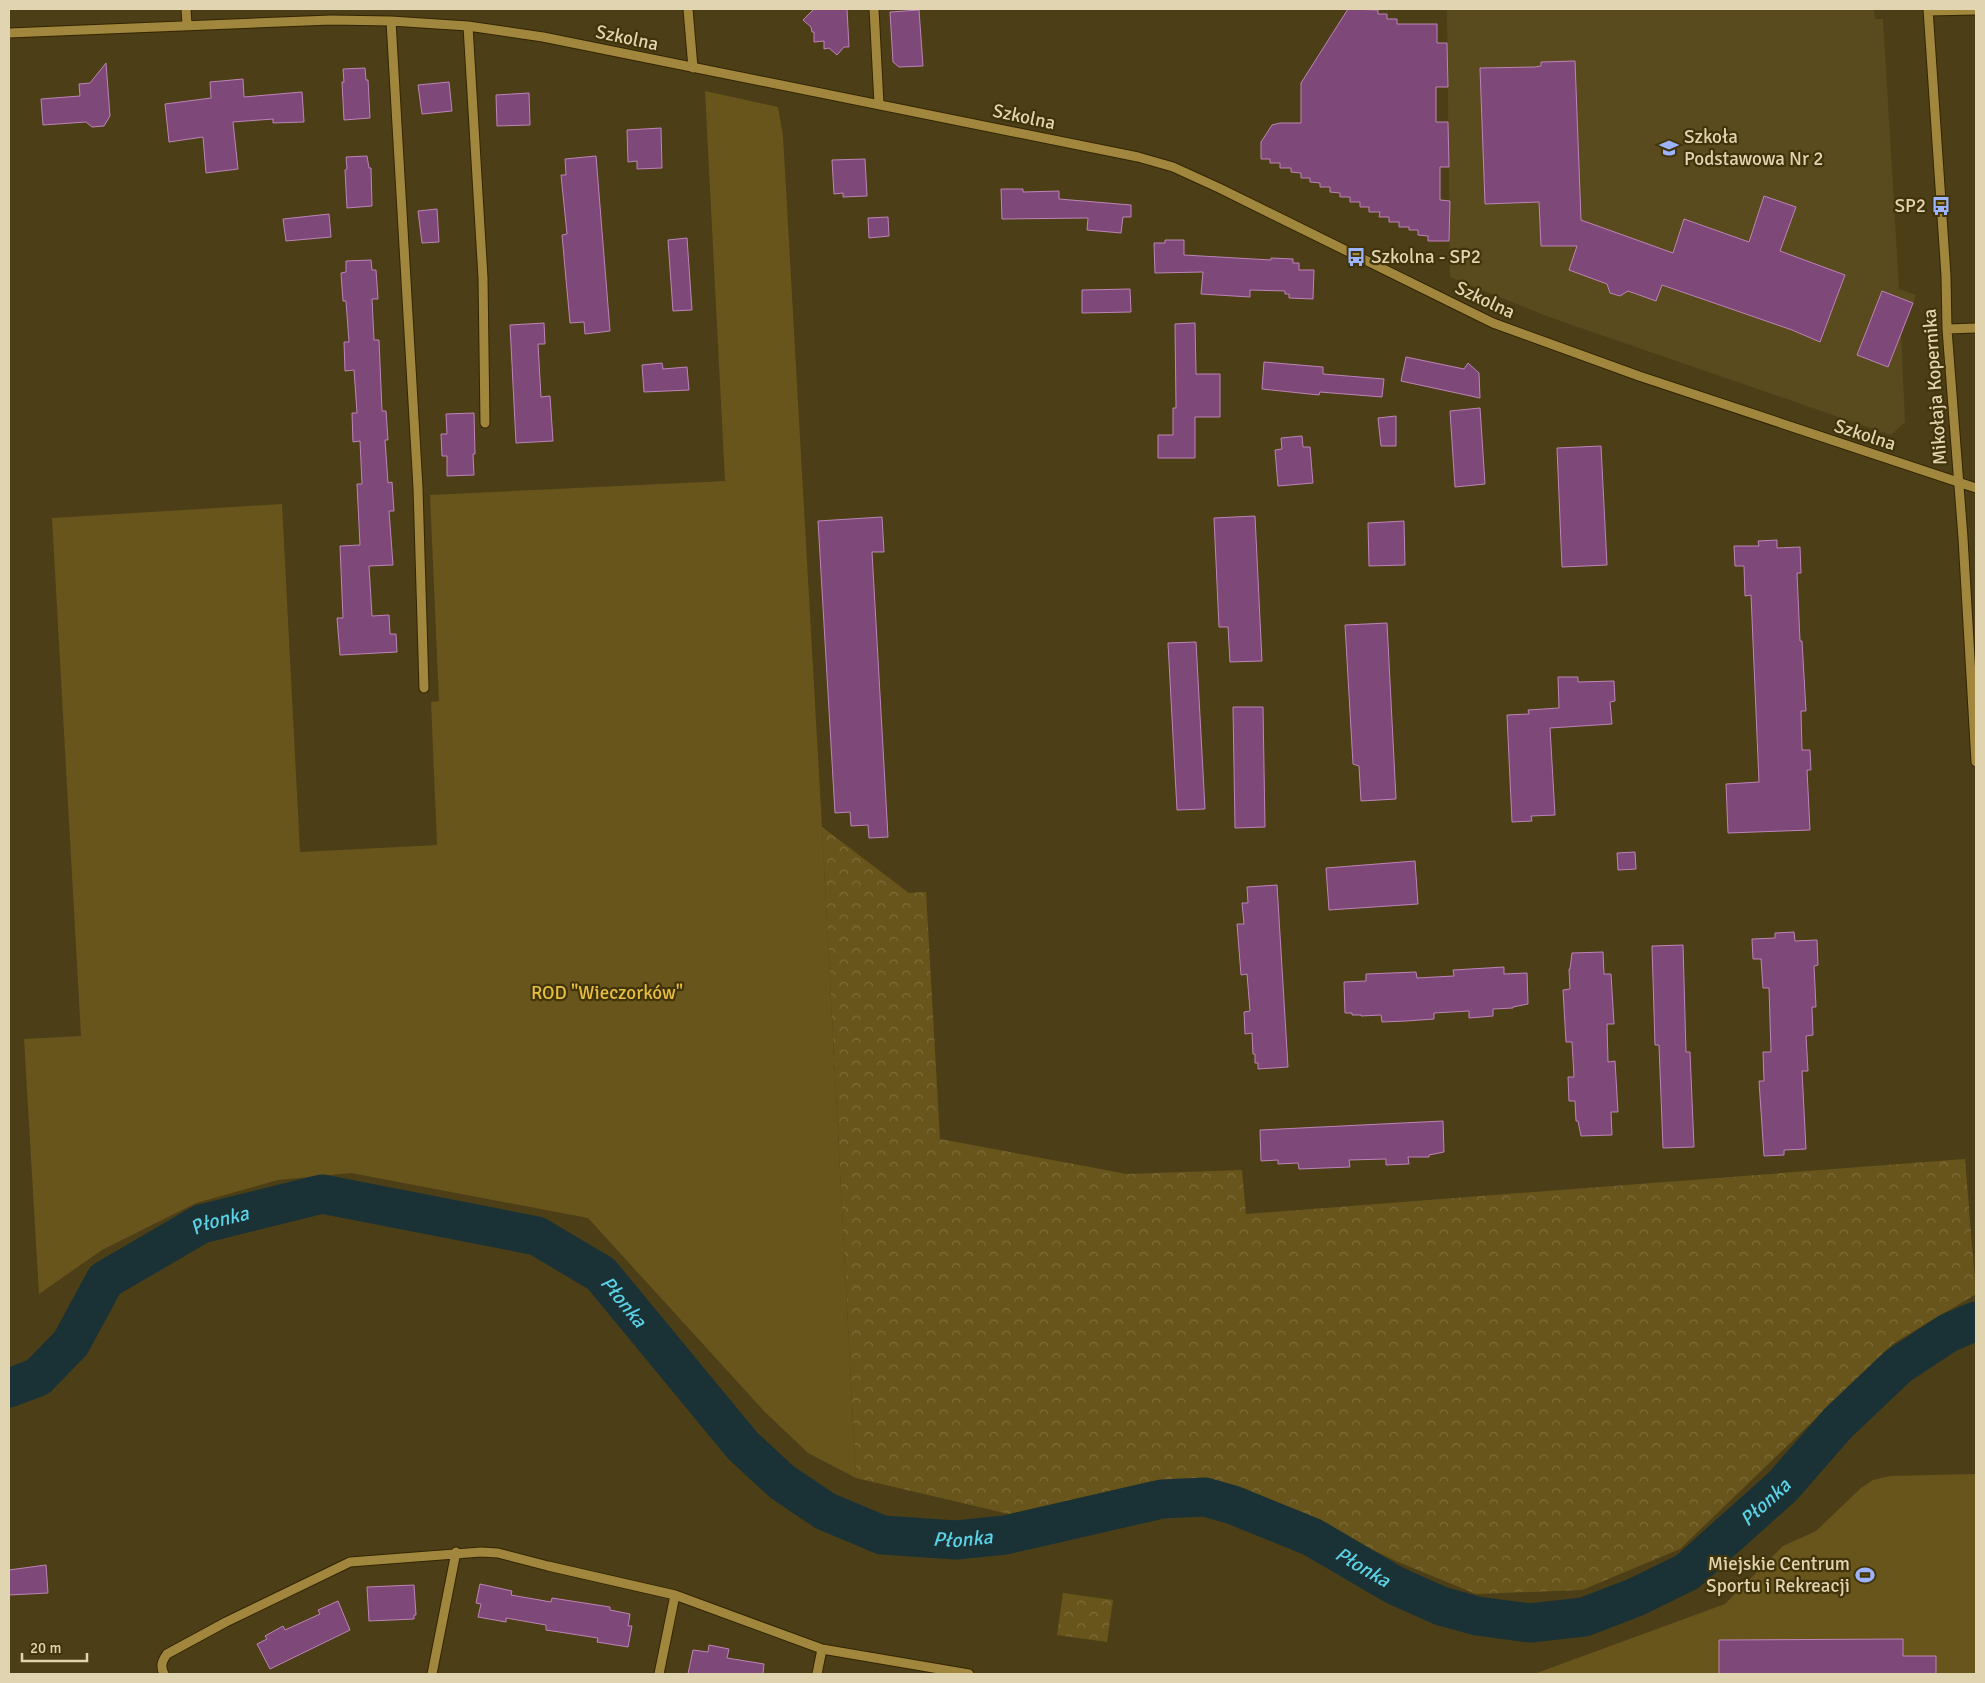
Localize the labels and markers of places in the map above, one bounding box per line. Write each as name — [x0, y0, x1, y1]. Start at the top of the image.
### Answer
place label: Szkoła Podstawowa Nr 2 — [1684, 125, 1823, 171]
school or university icon: Szkoła Podstawowa Nr 2 — [1658, 137, 1680, 159]
place label: SP2 — [1894, 194, 1926, 218]
bus stop icon: SP2 — [1930, 195, 1952, 217]
place label: Szkolna - SP2 — [1371, 245, 1481, 269]
bus stop icon: Szkolna - SP2 — [1345, 246, 1367, 268]
place label: Miejskie Centrum Sportu i Rekreacji — [1706, 1552, 1850, 1598]
sports icon: Miejskie Centrum Sportu i Rekreacji — [1854, 1564, 1876, 1586]

